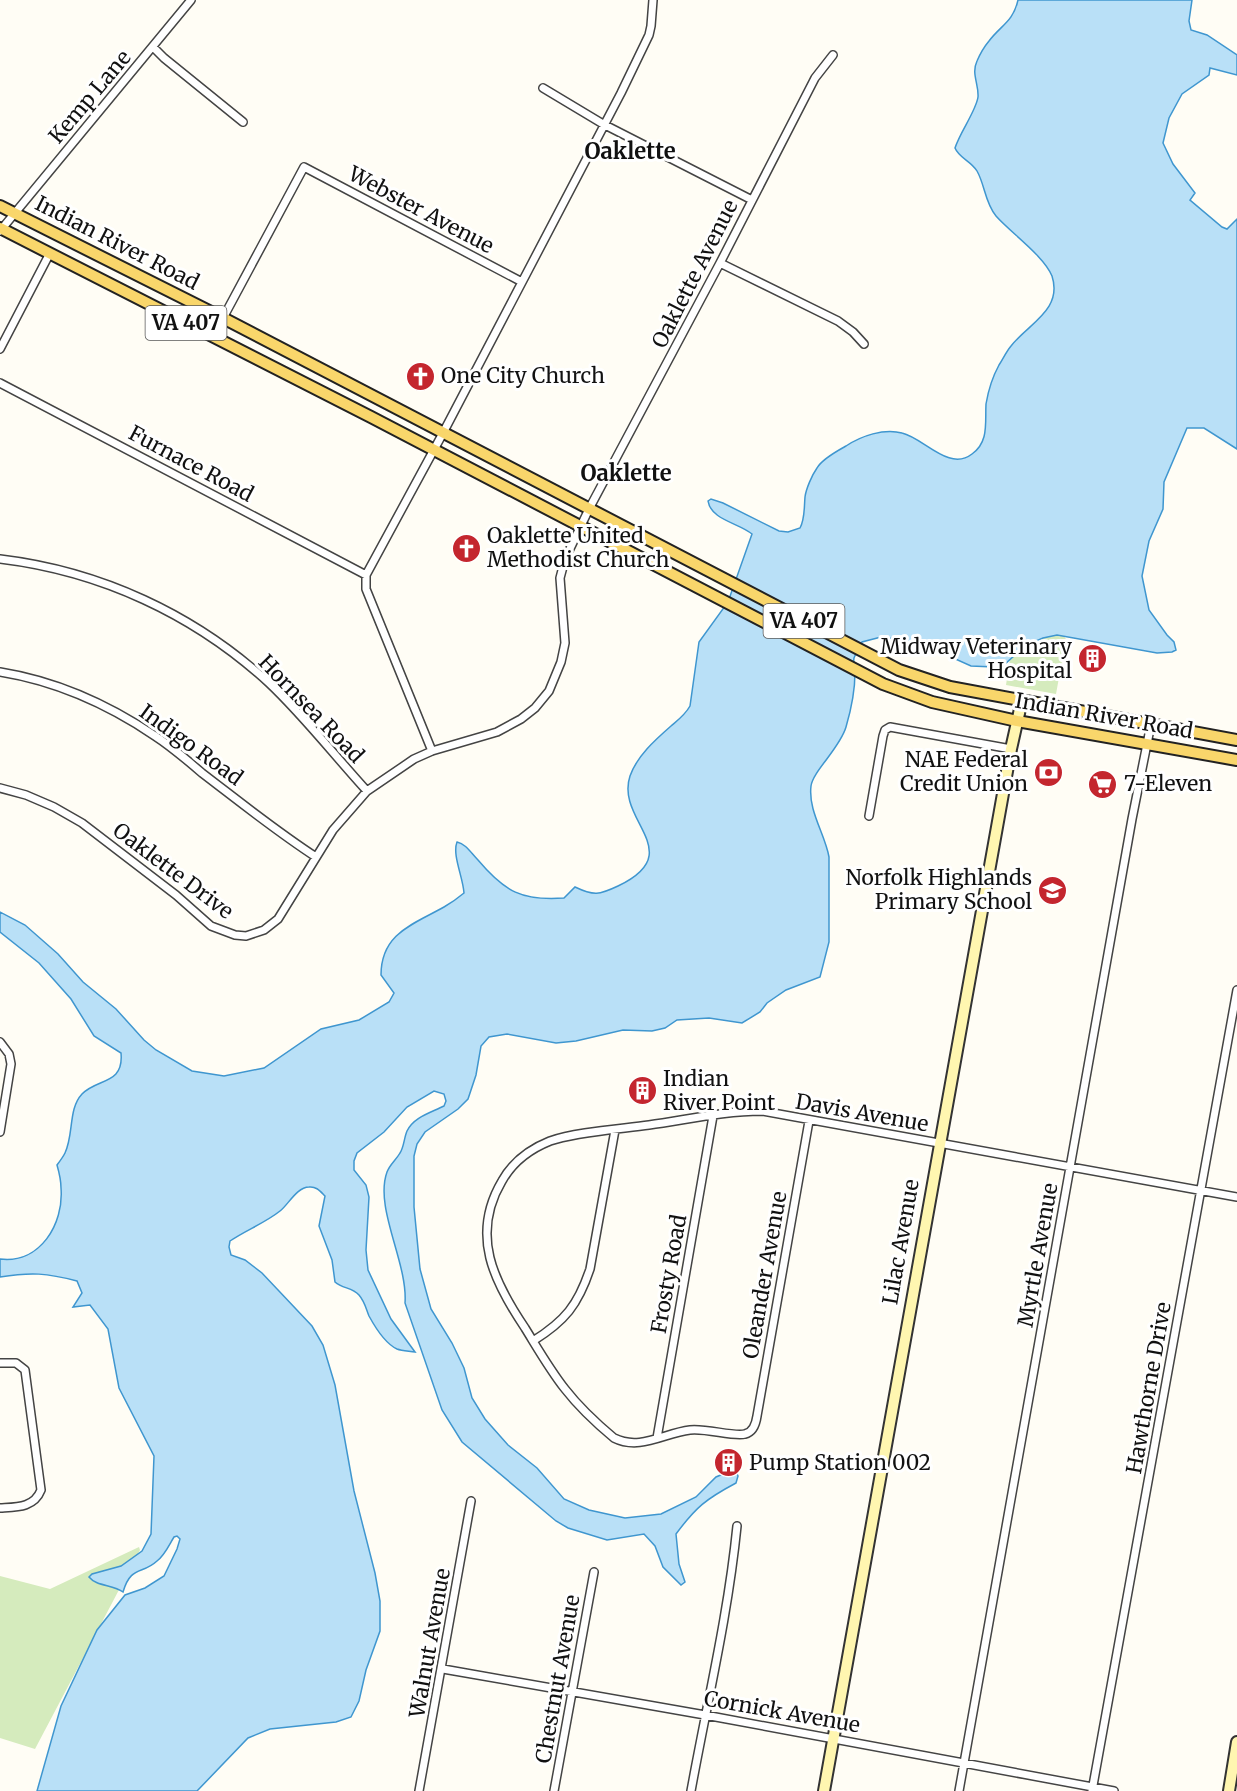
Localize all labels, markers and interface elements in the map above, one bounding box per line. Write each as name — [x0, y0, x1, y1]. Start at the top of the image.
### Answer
street label: Kemp Lane — [43, 44, 137, 149]
district label: Oaklette — [584, 137, 676, 165]
street label: Webster Avenue — [343, 159, 499, 259]
street label: Indian River Road — [31, 190, 204, 296]
street label: Oaklette Avenue — [646, 195, 744, 353]
road number: VA 407 — [146, 306, 226, 340]
church icon: One City Church — [404, 360, 436, 392]
place label: One City Church — [441, 362, 605, 389]
street label: Furnace Road — [124, 419, 259, 508]
district label: Oaklette — [580, 459, 672, 487]
place label: Oaklette United Methodist Church — [487, 522, 670, 573]
church icon: Oaklette United Methodist Church — [450, 532, 482, 564]
road number: VA 407 — [764, 604, 844, 638]
place label: Midway Veterinary Hospital — [880, 633, 1073, 684]
building icon: Midway Veterinary Hospital — [1077, 643, 1109, 675]
street label: Hornsea Road — [253, 649, 370, 769]
street label: Indian River Road — [1013, 687, 1196, 745]
street label: Indigo Road — [134, 698, 249, 791]
place label: NAE Federal Credit Union — [900, 746, 1028, 797]
bank icon: NAE Federal Credit Union — [1033, 756, 1065, 788]
supermarket icon: 7-Eleven — [1087, 768, 1119, 800]
place label: 7-Eleven — [1124, 770, 1212, 797]
street label: Oaklette Drive — [108, 817, 239, 925]
place label: Norfolk Highlands Primary School — [845, 864, 1032, 915]
school or university icon: Norfolk Highlands Primary School — [1037, 874, 1069, 906]
place label: Indian River Point — [663, 1065, 775, 1116]
building icon: Indian River Point — [626, 1075, 658, 1107]
street label: Davis Avenue — [793, 1088, 931, 1137]
street label: Lilac Avenue — [876, 1177, 925, 1307]
street label: Myrtle Avenue — [1012, 1181, 1063, 1329]
street label: Oleander Avenue — [737, 1189, 793, 1361]
street label: Frosty Road — [645, 1212, 692, 1335]
street label: Hawthorne Drive — [1120, 1300, 1177, 1476]
building icon: Pump Station 002 — [712, 1447, 744, 1479]
place label: Pump Station 002 — [749, 1449, 931, 1476]
street label: Walnut Avenue — [403, 1566, 456, 1721]
street label: Chestnut Avenue — [529, 1593, 586, 1765]
street label: Cornick Avenue — [702, 1684, 862, 1739]

